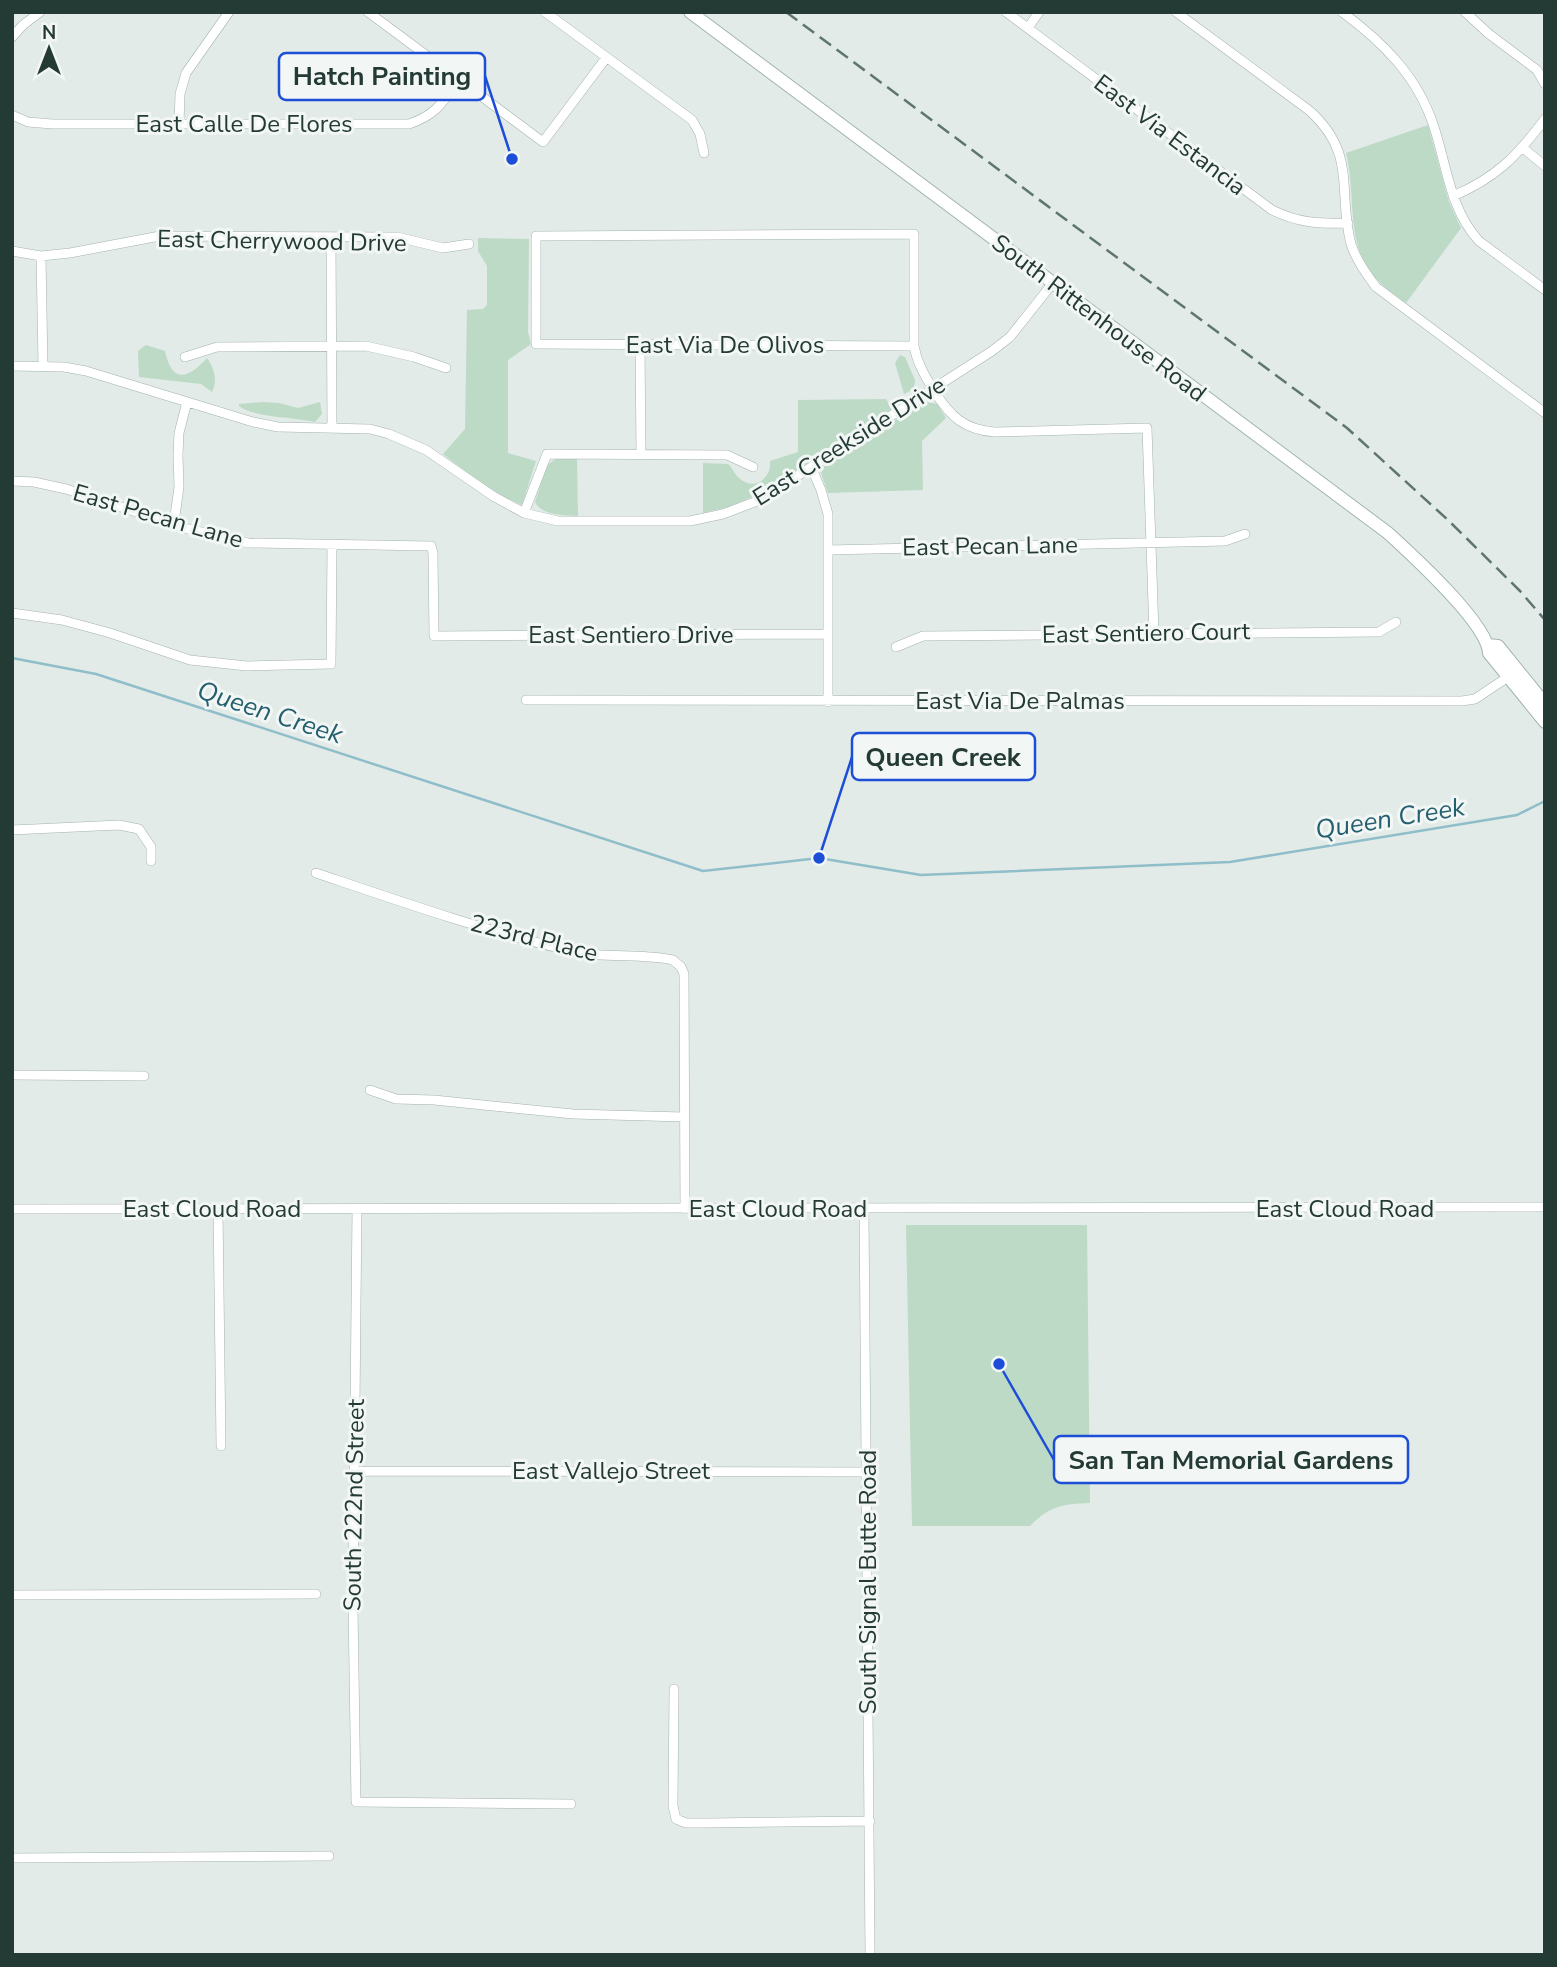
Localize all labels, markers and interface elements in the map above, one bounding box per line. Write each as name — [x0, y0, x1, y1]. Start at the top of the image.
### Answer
north arrow — [14, 14, 84, 84]
text: N — [42, 20, 56, 46]
callout: Hatch Painting — [279, 53, 485, 100]
text: Hatch Painting — [293, 59, 471, 94]
street label: East Via Estancia — [1087, 67, 1253, 203]
street label: East Calle De Flores — [136, 108, 353, 140]
street label: East Cherrywood Drive — [157, 223, 407, 259]
street label: South Rittenhouse Road — [985, 227, 1213, 409]
street label: East Via De Olivos — [626, 329, 824, 361]
street label: East Creekside Drive — [747, 369, 951, 513]
street label: East Pecan Lane — [69, 476, 247, 556]
street label: East Pecan Lane — [902, 528, 1078, 564]
street label: East Sentiero Court — [1042, 615, 1251, 651]
street label: East Sentiero Drive — [528, 619, 734, 651]
water label: Queen Creek — [193, 673, 348, 753]
street label: East Via De Palmas — [915, 685, 1125, 717]
callout: Queen Creek — [852, 733, 1035, 780]
text: Queen Creek — [865, 740, 1022, 775]
water label: Queen Creek — [1313, 789, 1468, 848]
street label: 223rd Place — [467, 907, 601, 969]
street label: East Cloud Road — [123, 1193, 301, 1225]
street label: East Cloud Road — [689, 1193, 867, 1225]
street label: East Cloud Road — [1256, 1193, 1434, 1225]
street label: South 222nd Street — [336, 1398, 372, 1611]
callout: San Tan Memorial Gardens — [1054, 1436, 1408, 1483]
text: San Tan Memorial Gardens — [1068, 1443, 1394, 1478]
street label: South Signal Butte Road — [852, 1450, 884, 1714]
street label: East Vallejo Street — [512, 1455, 711, 1487]

